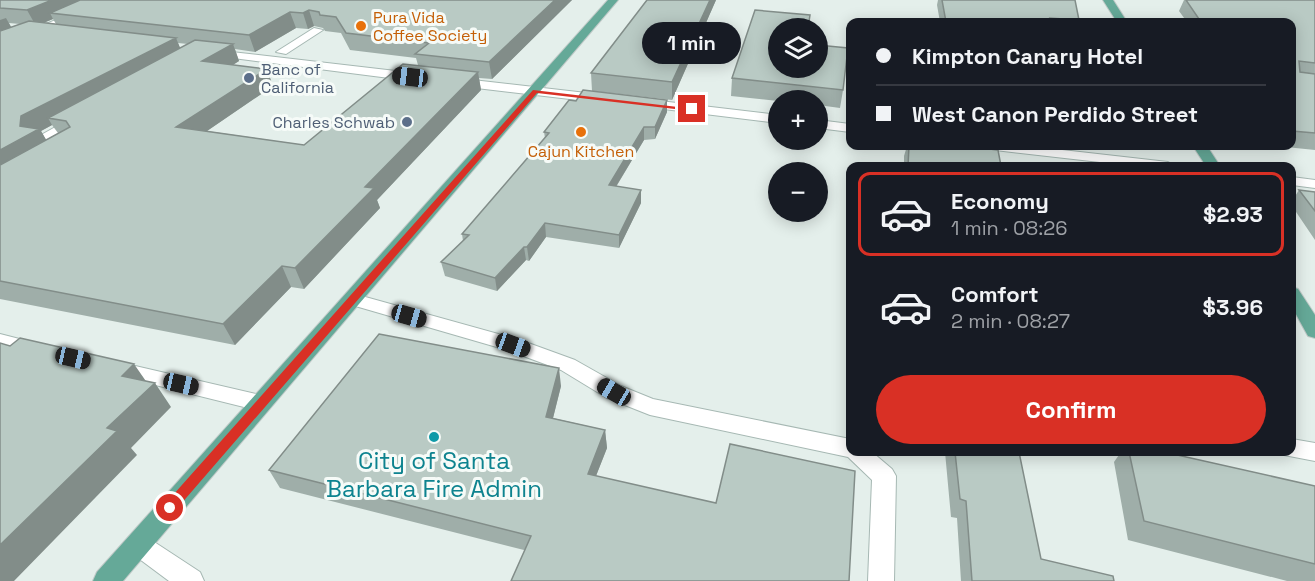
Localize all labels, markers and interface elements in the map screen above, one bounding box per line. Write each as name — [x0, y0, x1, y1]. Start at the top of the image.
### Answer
place label: Pura Vida Coffee Society — [373, 7, 487, 46]
map controls — [768, 18, 828, 222]
button: layers — [768, 18, 828, 78]
marker: Pura Vida Coffee Society — [354, 19, 368, 33]
callout: 1 min — [642, 22, 742, 64]
text: 1 min — [667, 30, 716, 56]
text: Kimpton Canary Hotel — [912, 42, 1143, 70]
place label: Banc of California — [261, 59, 334, 98]
car — [391, 66, 429, 88]
marker: Banc of California — [242, 71, 256, 85]
button: + — [768, 90, 828, 150]
route end — [678, 95, 705, 122]
text: West Canon Perdido Street — [912, 100, 1198, 128]
place label: Charles Schwab — [272, 112, 395, 133]
marker: Charles Schwab — [400, 115, 414, 129]
marker: Cajun Kitchen — [574, 125, 588, 139]
place label: Cajun Kitchen — [528, 141, 634, 162]
button: − — [768, 162, 828, 222]
icon: car — [879, 187, 933, 241]
text: Economy — [951, 187, 1049, 215]
text: $2.93 — [1203, 200, 1263, 228]
text: 1 min · 08:26 — [951, 215, 1068, 241]
icon: car — [879, 280, 933, 334]
text: Comfort — [951, 280, 1039, 308]
text: $3.96 — [1203, 293, 1263, 321]
car — [389, 302, 429, 330]
text: 2 min · 08:27 — [951, 308, 1070, 334]
car — [493, 330, 533, 360]
car — [53, 345, 93, 371]
car — [161, 371, 201, 397]
car — [594, 375, 634, 409]
button: Confirm — [876, 375, 1266, 444]
marker: City of Santa Barbara Fire Admin — [427, 430, 441, 444]
place label: City of Santa Barbara Fire Admin — [326, 445, 542, 504]
route start — [156, 494, 183, 521]

